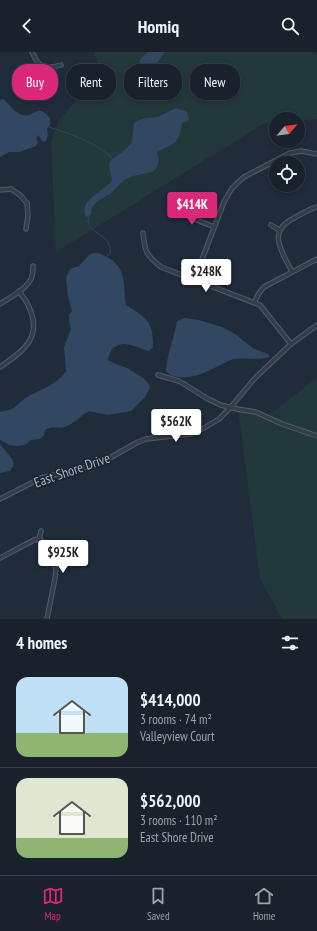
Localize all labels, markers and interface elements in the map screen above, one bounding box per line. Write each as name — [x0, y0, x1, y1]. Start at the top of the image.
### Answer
icon: back — [16, 15, 38, 37]
text: Homiq — [138, 15, 179, 38]
icon: search — [279, 15, 301, 37]
chip: Buy — [12, 64, 58, 100]
chip: Rent — [66, 64, 116, 100]
chip: Filters — [124, 64, 182, 100]
chip: New — [190, 64, 240, 100]
north arrow — [269, 112, 305, 148]
map controls — [269, 112, 305, 192]
button: locate — [269, 156, 305, 192]
pin: $414K — [164, 192, 220, 226]
text: $414K — [176, 196, 208, 213]
pin: $248K — [178, 259, 234, 293]
text: $248K — [190, 263, 222, 280]
pin: $562K — [148, 409, 204, 443]
text: $562K — [160, 413, 192, 430]
street label: East Shore Drive — [32, 448, 113, 491]
pin: $925K — [35, 540, 91, 574]
text: $925K — [47, 544, 79, 561]
text: 4 homes — [16, 632, 67, 654]
icon: filters — [279, 632, 301, 654]
text: $414,000 — [140, 689, 201, 711]
icon: home — [48, 693, 96, 741]
text: 3 rooms · 74 m² — [140, 711, 212, 728]
text: Valleyview Court — [140, 728, 215, 745]
text: $562,000 — [140, 790, 201, 812]
icon: home — [48, 794, 96, 842]
text: 3 rooms · 110 m² — [140, 812, 218, 829]
text: East Shore Drive — [140, 829, 214, 846]
tab: Map — [42, 885, 64, 923]
tab: Saved — [147, 885, 170, 923]
tab: Home — [253, 885, 275, 923]

